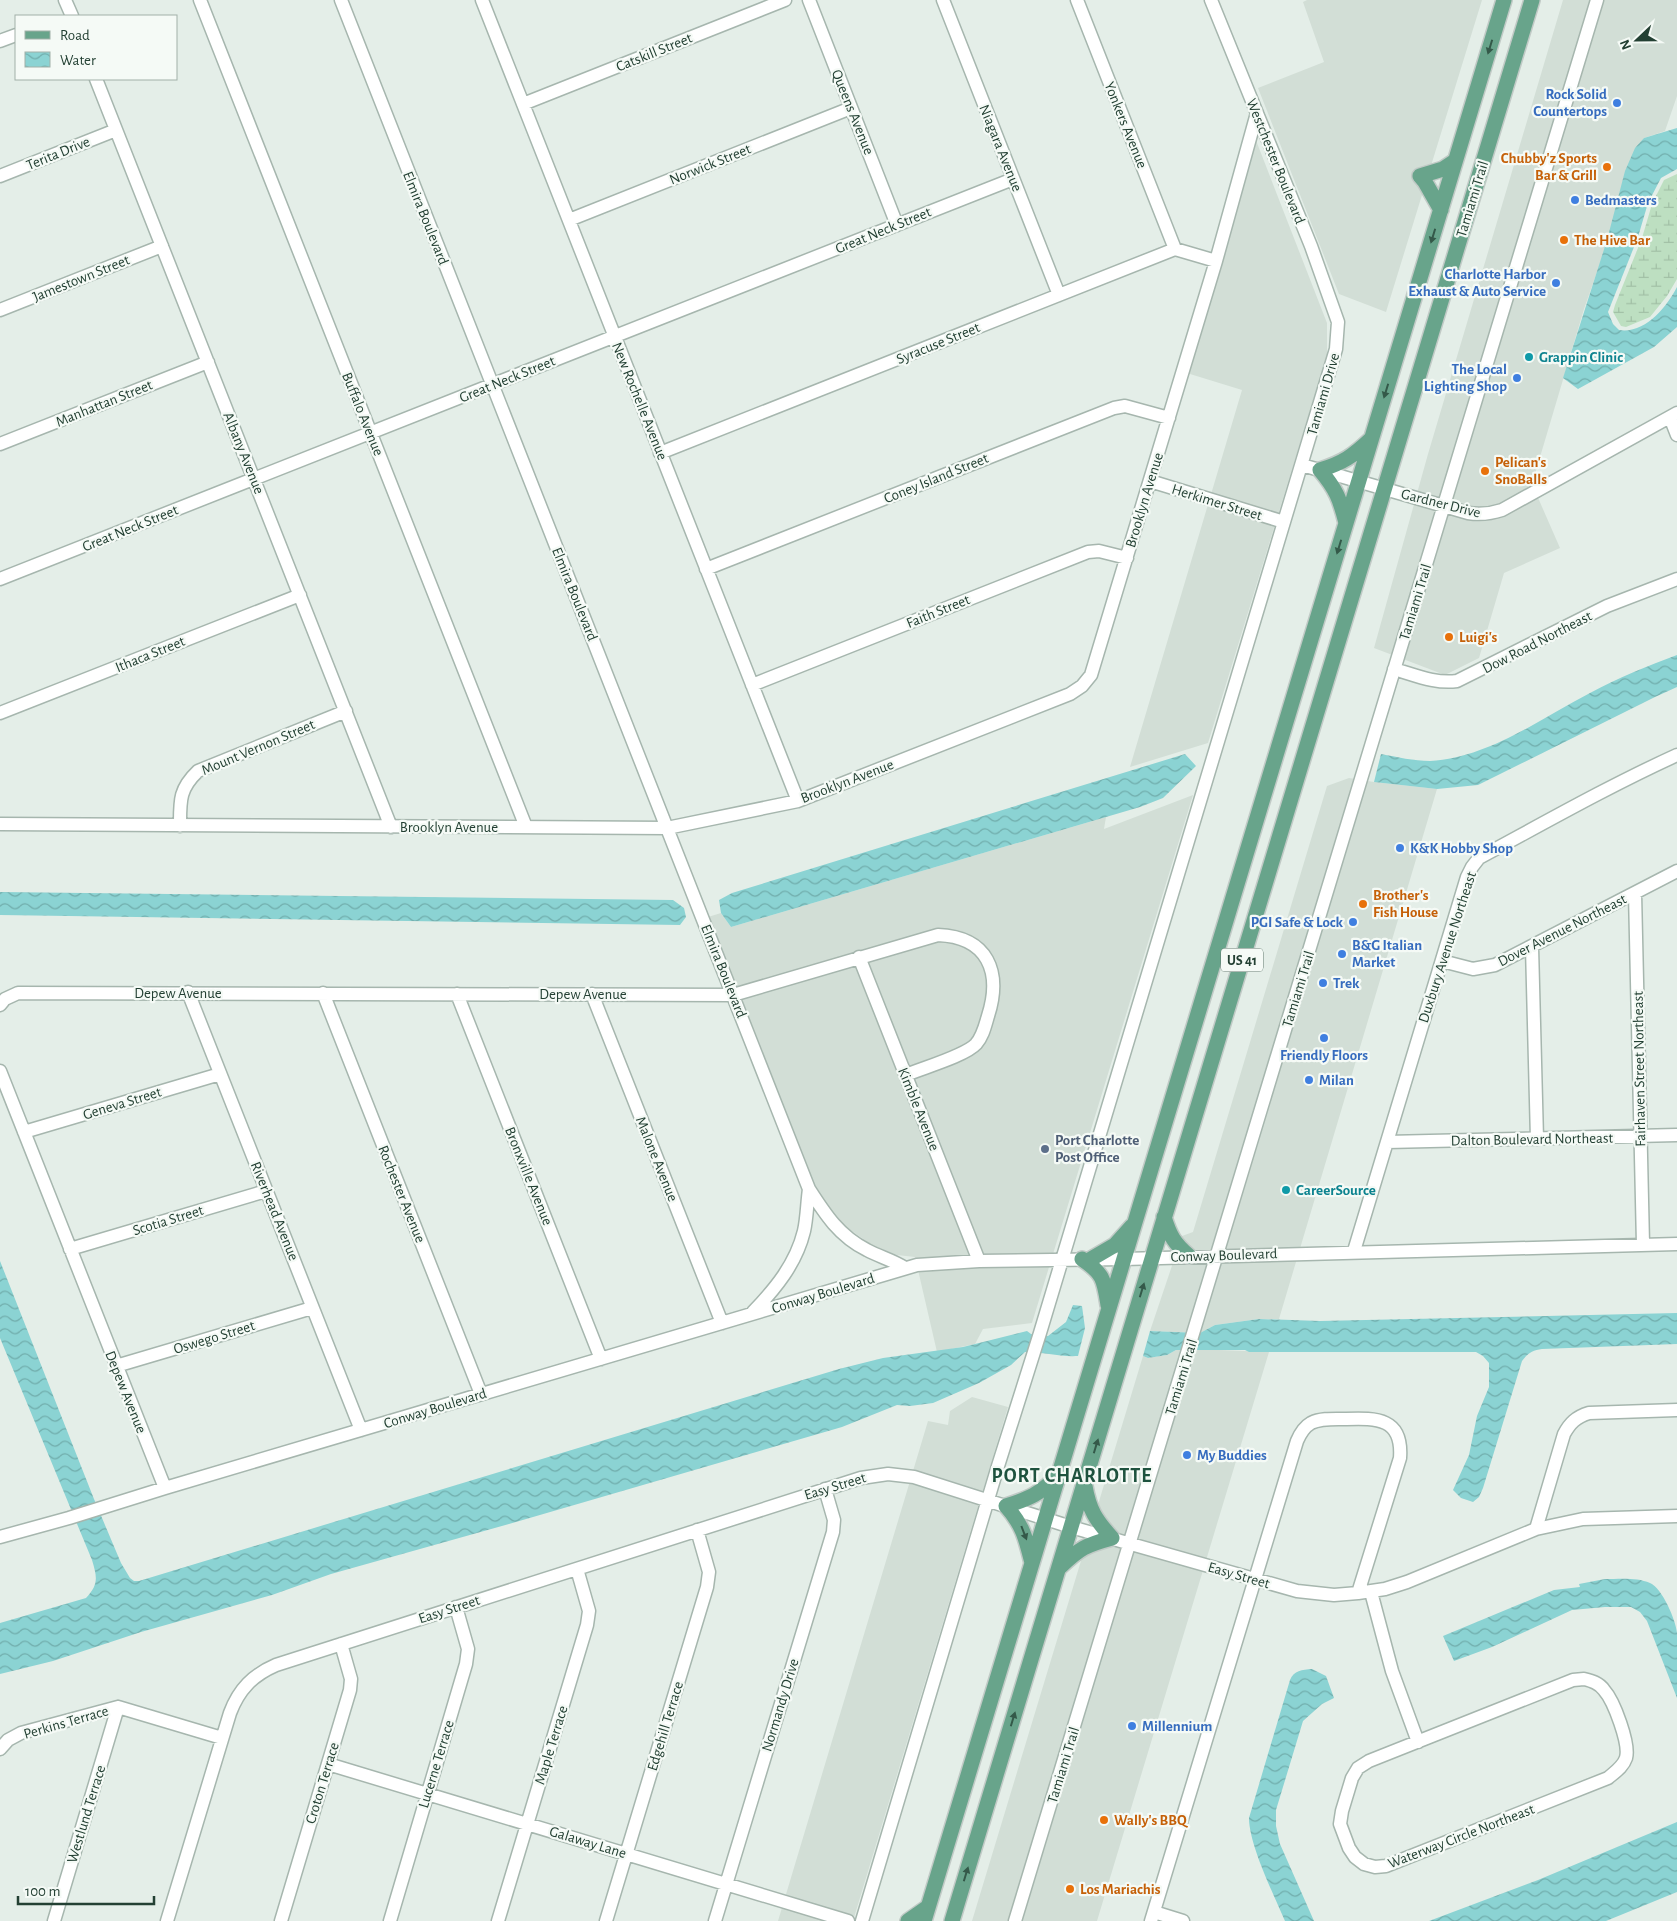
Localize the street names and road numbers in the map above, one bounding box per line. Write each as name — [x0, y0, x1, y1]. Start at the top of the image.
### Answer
street label: Catskill Street — [614, 30, 695, 75]
street label: Queens Avenue — [829, 67, 876, 157]
street label: Yonkers Avenue — [1101, 80, 1150, 171]
street label: Westchester Boulevard — [1244, 96, 1308, 226]
street label: Niagara Avenue — [976, 102, 1025, 194]
street label: Terita Drive — [24, 134, 92, 173]
street label: Norwick Street — [667, 141, 753, 188]
street label: Tamiami Trail — [1454, 159, 1491, 239]
street label: Elmira Boulevard — [400, 169, 451, 267]
street label: Great Neck Street — [833, 204, 933, 257]
street label: Jamestown Street — [31, 252, 132, 305]
street label: Syracuse Street — [894, 320, 982, 367]
street label: New Rochelle Avenue — [609, 340, 670, 462]
street label: Tamiami Drive — [1305, 351, 1342, 437]
street label: Great Neck Street — [457, 353, 557, 406]
street label: Buffalo Avenue — [339, 370, 386, 458]
street label: Manhattan Street — [54, 377, 155, 430]
street label: Albany Avenue — [220, 410, 267, 496]
street label: Coney Island Street — [882, 451, 991, 506]
street label: Brooklyn Avenue — [1123, 451, 1166, 549]
street label: Herkimer Street — [1170, 482, 1264, 523]
street label: Gardner Drive — [1400, 486, 1482, 521]
street label: Great Neck Street — [80, 502, 180, 555]
street label: Elmira Boulevard — [549, 545, 600, 643]
street label: Tamiami Trail — [1397, 562, 1434, 642]
street label: Faith Street — [904, 592, 972, 631]
street label: Dow Road Northeast — [1480, 608, 1595, 676]
street label: Ithaca Street — [113, 634, 187, 675]
street label: Mount Vernon Street — [199, 717, 317, 778]
street label: Brooklyn Avenue — [799, 757, 896, 806]
street label: Brooklyn Avenue — [400, 820, 498, 835]
street label: Duxbury Avenue Northeast — [1416, 870, 1479, 1025]
street label: Dover Avenue Northeast — [1495, 891, 1629, 969]
street label: Elmira Boulevard — [698, 922, 749, 1020]
road number: US 41 — [1221, 948, 1263, 972]
street label: Tamiami Trail — [1280, 949, 1317, 1029]
street label: Depew Avenue — [134, 986, 222, 1001]
street label: Depew Avenue — [539, 987, 627, 1002]
street label: Fairhaven Street Northeast — [1631, 991, 1648, 1147]
street label: Kimble Avenue — [895, 1065, 942, 1153]
street label: Geneva Street — [81, 1084, 163, 1123]
street label: Malone Avenue — [633, 1114, 680, 1204]
street label: Bronxville Avenue — [502, 1125, 555, 1228]
street label: Dalton Boulevard Northeast — [1451, 1131, 1614, 1148]
street label: Rochester Avenue — [375, 1143, 428, 1245]
street label: Riverhead Avenue — [248, 1159, 301, 1263]
street label: Scotia Street — [131, 1203, 205, 1238]
street label: Conway Boulevard — [1170, 1246, 1278, 1265]
street label: Conway Boulevard — [770, 1271, 877, 1316]
street label: Oswego Street — [172, 1318, 257, 1357]
street label: Tamiami Trail — [1163, 1337, 1200, 1417]
street label: Depew Avenue — [102, 1349, 149, 1436]
street label: Conway Boulevard — [382, 1386, 489, 1431]
street label: Easy Street — [803, 1470, 868, 1503]
street label: Easy Street — [1206, 1560, 1272, 1592]
street label: Easy Street — [417, 1592, 482, 1626]
street label: Normandy Drive — [759, 1657, 802, 1753]
street label: Edgehill Terrace — [645, 1680, 686, 1773]
street label: Perkins Terrace — [22, 1703, 110, 1742]
street label: Maple Terrace — [532, 1704, 571, 1786]
street label: Lucerne Terrace — [416, 1718, 457, 1810]
street label: Tamiami Trail — [1045, 1725, 1082, 1805]
street label: Croton Terrace — [303, 1741, 342, 1826]
street label: Westlund Terrace — [64, 1763, 109, 1865]
street label: Waterway Circle Northeast — [1386, 1802, 1537, 1871]
street label: Galaway Lane — [548, 1824, 628, 1861]

